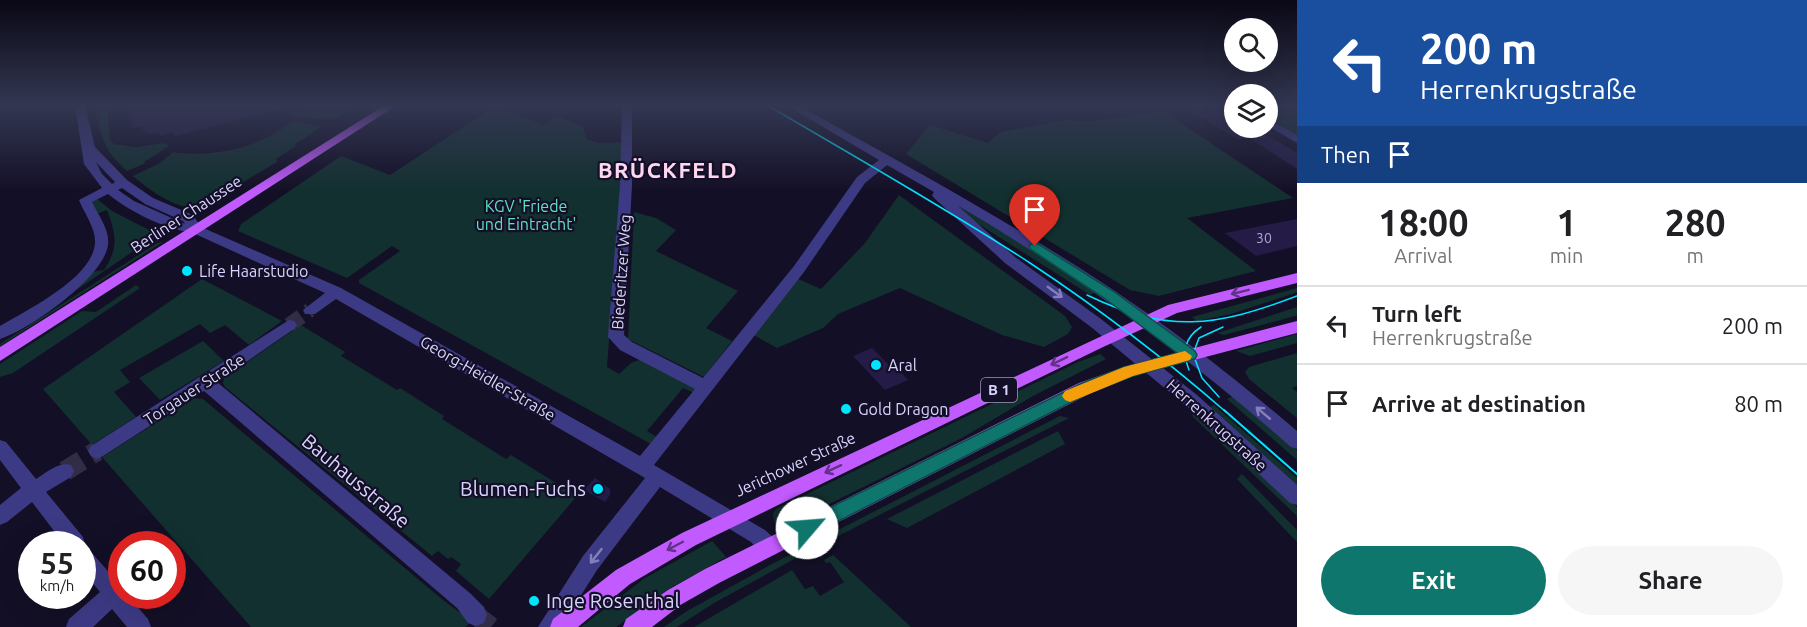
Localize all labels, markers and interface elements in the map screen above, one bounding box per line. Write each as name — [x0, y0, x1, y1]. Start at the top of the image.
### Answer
map controls — [1224, 18, 1278, 138]
button: search — [1224, 18, 1278, 72]
icon: left — [1321, 24, 1399, 102]
text: 200 m — [1420, 25, 1537, 72]
text: Herrenkrugstraße — [1420, 74, 1637, 104]
button: layers — [1224, 84, 1278, 138]
icon: arrive — [1383, 138, 1416, 171]
text: Then — [1321, 142, 1371, 167]
district label: BRÜCKFELD — [598, 157, 738, 182]
street label: Berliner Chaussee — [127, 171, 245, 257]
pin — [1009, 184, 1060, 246]
icon: arrive — [1018, 193, 1051, 226]
park label: KGV 'Friede und Eintracht' — [476, 197, 576, 233]
text: 18:00 — [1378, 202, 1468, 243]
text: 1 — [1556, 202, 1577, 243]
text: 280 — [1665, 202, 1726, 243]
street label: Biederitzer Weg — [608, 214, 634, 330]
house number: 30 — [1256, 230, 1272, 246]
text: Arrival — [1394, 244, 1453, 267]
text: min — [1550, 244, 1583, 267]
text: m — [1687, 244, 1704, 267]
place label: Life Haarstudio — [199, 262, 308, 280]
marker: Life Haarstudio — [180, 264, 194, 278]
one-way arrow — [1046, 286, 1062, 298]
one-way arrow — [1230, 286, 1249, 298]
text: Turn left — [1372, 301, 1462, 326]
icon: left — [1321, 309, 1354, 342]
text: 200 m — [1722, 313, 1783, 338]
text: Herrenkrugstraße — [1372, 326, 1533, 349]
street label: Georg-Heidler-Straße — [417, 332, 559, 424]
street label: Torgauer Straße — [140, 350, 248, 428]
one-way arrow — [1051, 355, 1069, 367]
place label: Aral — [888, 356, 917, 374]
marker: Aral — [869, 358, 883, 372]
street label: Herrenkrugstraße — [1163, 375, 1271, 475]
road number: B 1 — [981, 378, 1017, 402]
icon: arrive — [1321, 387, 1354, 420]
text: Arrive at destination — [1372, 391, 1586, 416]
text: 80 m — [1734, 391, 1783, 416]
place label: Gold Dragon — [858, 400, 948, 418]
marker: Gold Dragon — [839, 402, 853, 416]
one-way arrow — [1256, 406, 1271, 420]
street label: Jerichower Straße — [732, 428, 858, 500]
street label: Bauhausstraße — [298, 429, 415, 532]
one-way arrow — [825, 464, 843, 476]
place label: Blumen-Fuchs — [460, 477, 586, 500]
marker: Blumen-Fuchs — [591, 482, 605, 496]
position arrow — [775, 496, 839, 560]
speed limit sign: 60 — [108, 531, 186, 609]
one-way arrow — [667, 541, 685, 552]
text: 55 — [40, 546, 74, 580]
button: Exit — [1321, 546, 1546, 615]
button: Share — [1558, 546, 1783, 615]
one-way arrow — [589, 547, 602, 563]
text: km/h — [40, 577, 74, 594]
place label: Inge Rosenthal — [546, 589, 680, 612]
marker: Inge Rosenthal — [527, 594, 541, 608]

